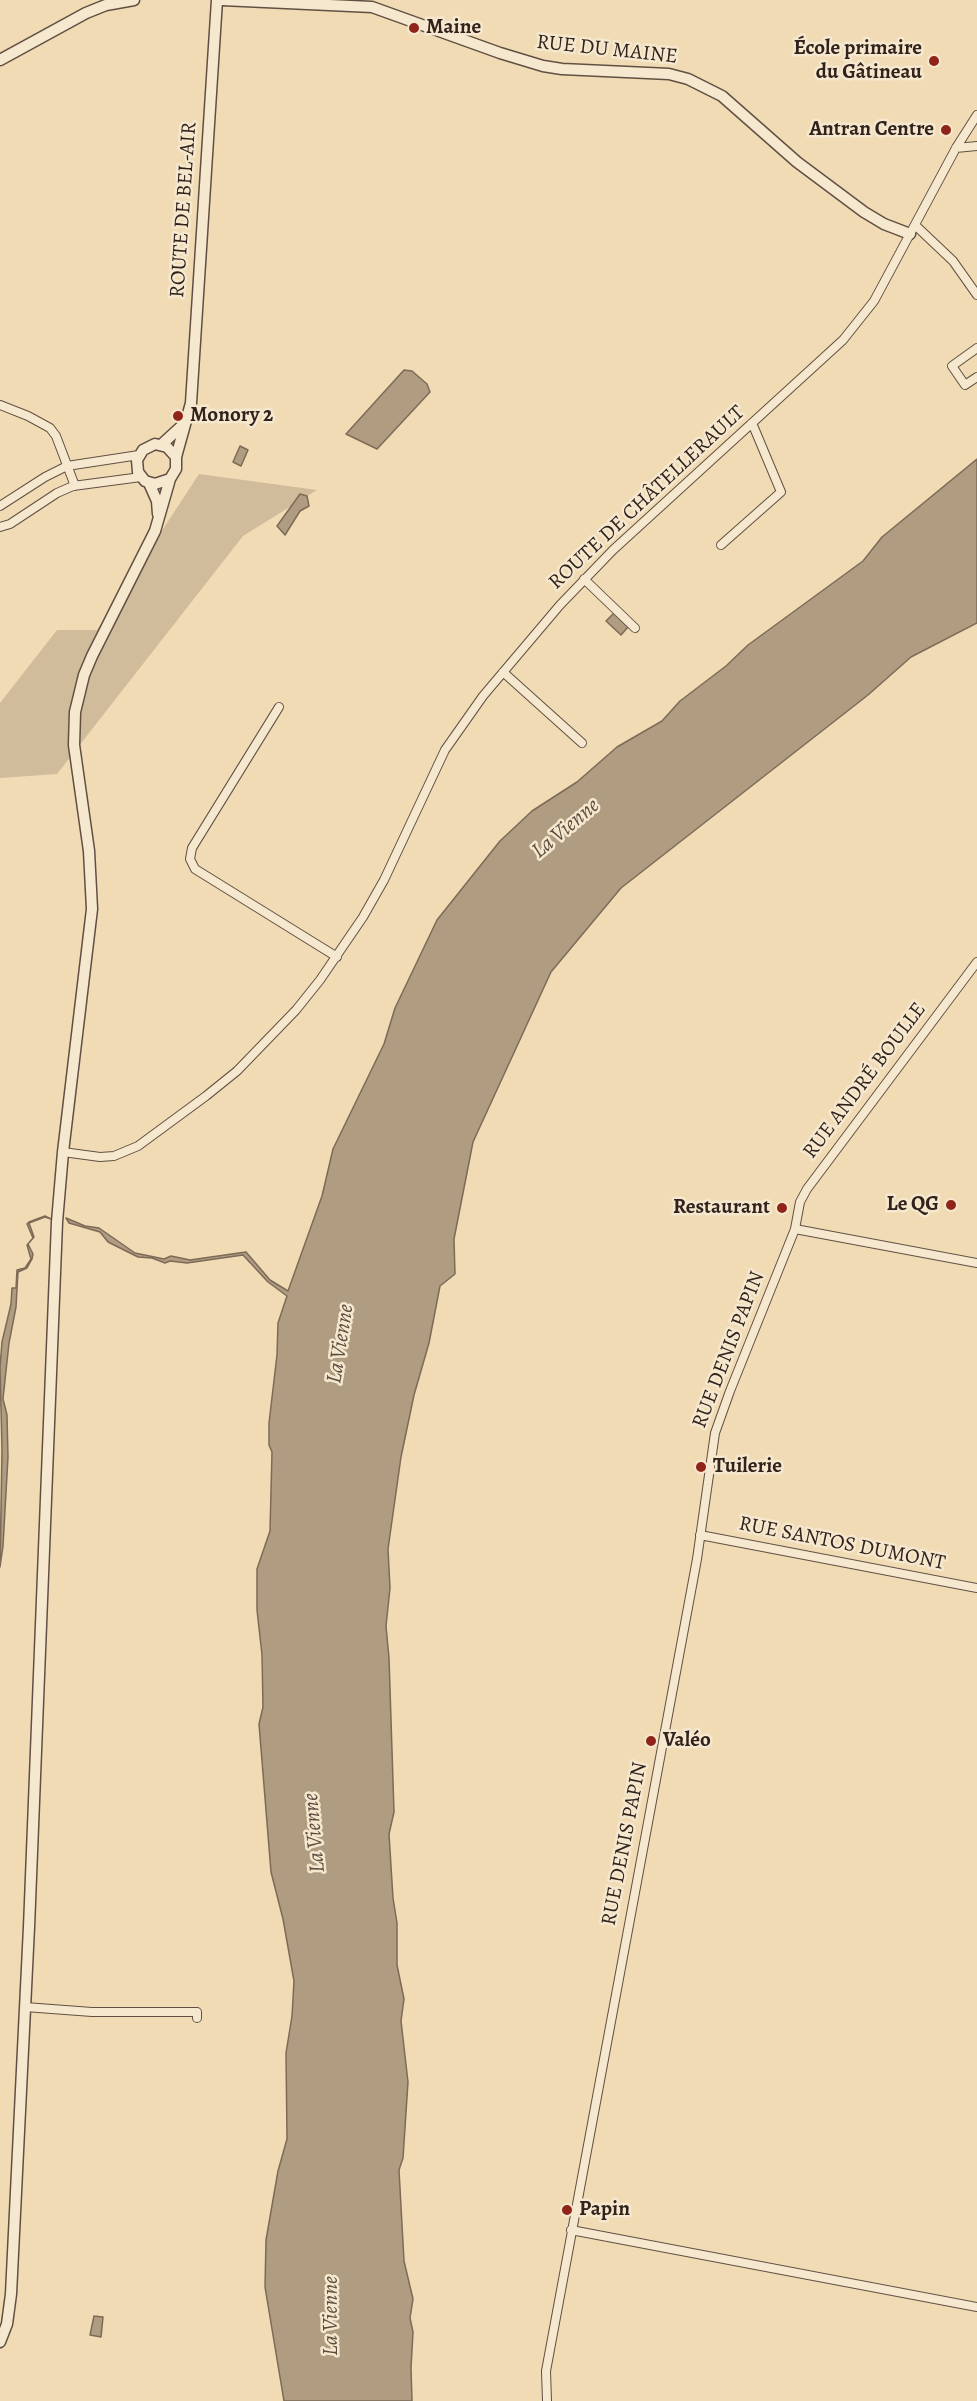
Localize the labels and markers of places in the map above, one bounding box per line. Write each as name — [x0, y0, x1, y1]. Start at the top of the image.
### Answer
place label: Maine — [426, 15, 481, 41]
marker: Maine — [407, 21, 421, 35]
place label: École primaire du Gâtineau — [793, 36, 922, 86]
marker: École primaire du Gâtineau — [927, 54, 941, 68]
place label: Antran Centre — [809, 117, 934, 143]
marker: Antran Centre — [939, 123, 953, 137]
place label: Monory 2 — [190, 403, 273, 429]
marker: Monory 2 — [171, 409, 185, 423]
place label: Le QG — [887, 1192, 939, 1218]
place label: Restaurant — [673, 1195, 770, 1221]
marker: Le QG — [944, 1198, 958, 1212]
marker: Restaurant — [775, 1201, 789, 1215]
place label: Tuilerie — [713, 1454, 782, 1480]
marker: Tuilerie — [694, 1460, 708, 1474]
place label: Valéo — [663, 1728, 711, 1754]
marker: Valéo — [644, 1734, 658, 1748]
place label: Papin — [579, 2197, 630, 2223]
marker: Papin — [560, 2203, 574, 2217]

